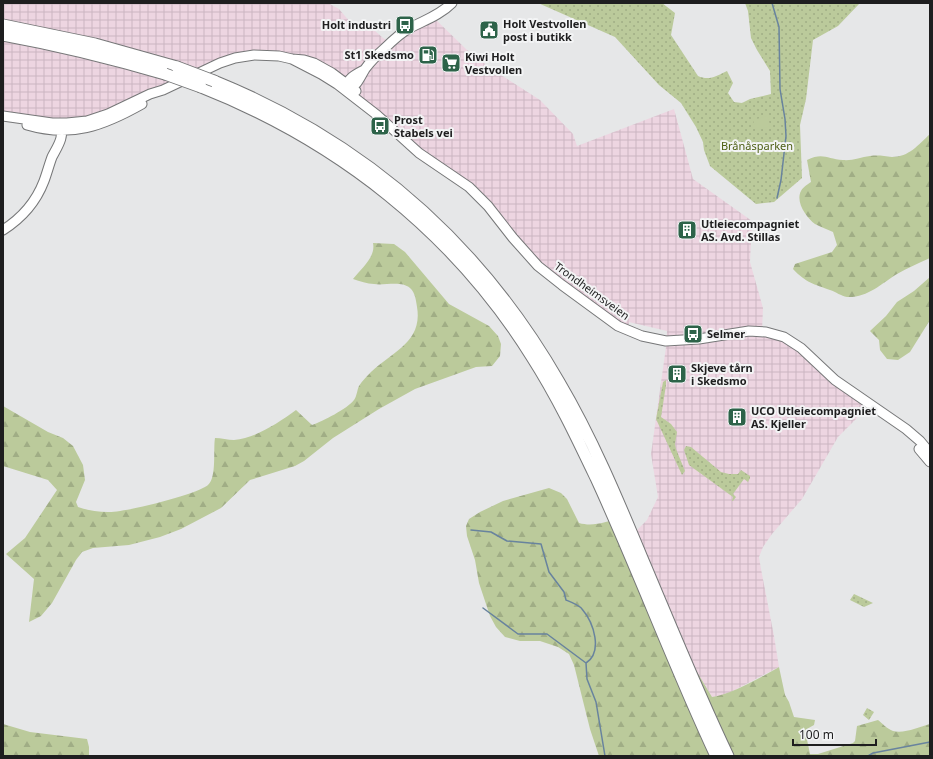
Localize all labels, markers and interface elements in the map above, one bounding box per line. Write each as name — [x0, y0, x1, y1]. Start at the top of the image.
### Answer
bus stop icon: Holt industri — [394, 14, 416, 36]
place label: Holt Vestvollen post i butikk — [503, 16, 586, 44]
place label: Holt industri — [322, 17, 391, 32]
public building icon: Holt Vestvollen post i butikk — [478, 19, 500, 41]
fuel station icon: St1 Skedsmo — [417, 44, 439, 66]
place label: St1 Skedsmo — [344, 47, 414, 62]
place label: Kiwi Holt Vestvollen — [465, 49, 522, 77]
supermarket icon: Kiwi Holt Vestvollen — [440, 52, 462, 74]
place label: Prost Stabels vei — [394, 112, 453, 140]
bus stop icon: Prost Stabels vei — [369, 115, 391, 137]
park label: Brånåsparken — [721, 138, 793, 153]
place label: Utleiecompagniet AS. Avd. Stillas — [701, 216, 800, 244]
building icon: Utleiecompagniet AS. Avd. Stillas — [676, 219, 698, 241]
street label: Trondheimsveien — [552, 258, 633, 323]
bus stop icon: Selmer — [682, 323, 704, 345]
place label: Selmer — [707, 326, 745, 341]
place label: Skjeve tårn i Skedsmo — [691, 360, 753, 388]
building icon: Skjeve tårn i Skedsmo — [666, 363, 688, 385]
place label: UCO Utleiecompagniet AS. Kjeller — [751, 403, 876, 431]
building icon: UCO Utleiecompagniet AS. Kjeller — [726, 406, 748, 428]
scale bar — [793, 721, 876, 747]
text: 100 m — [799, 726, 834, 743]

